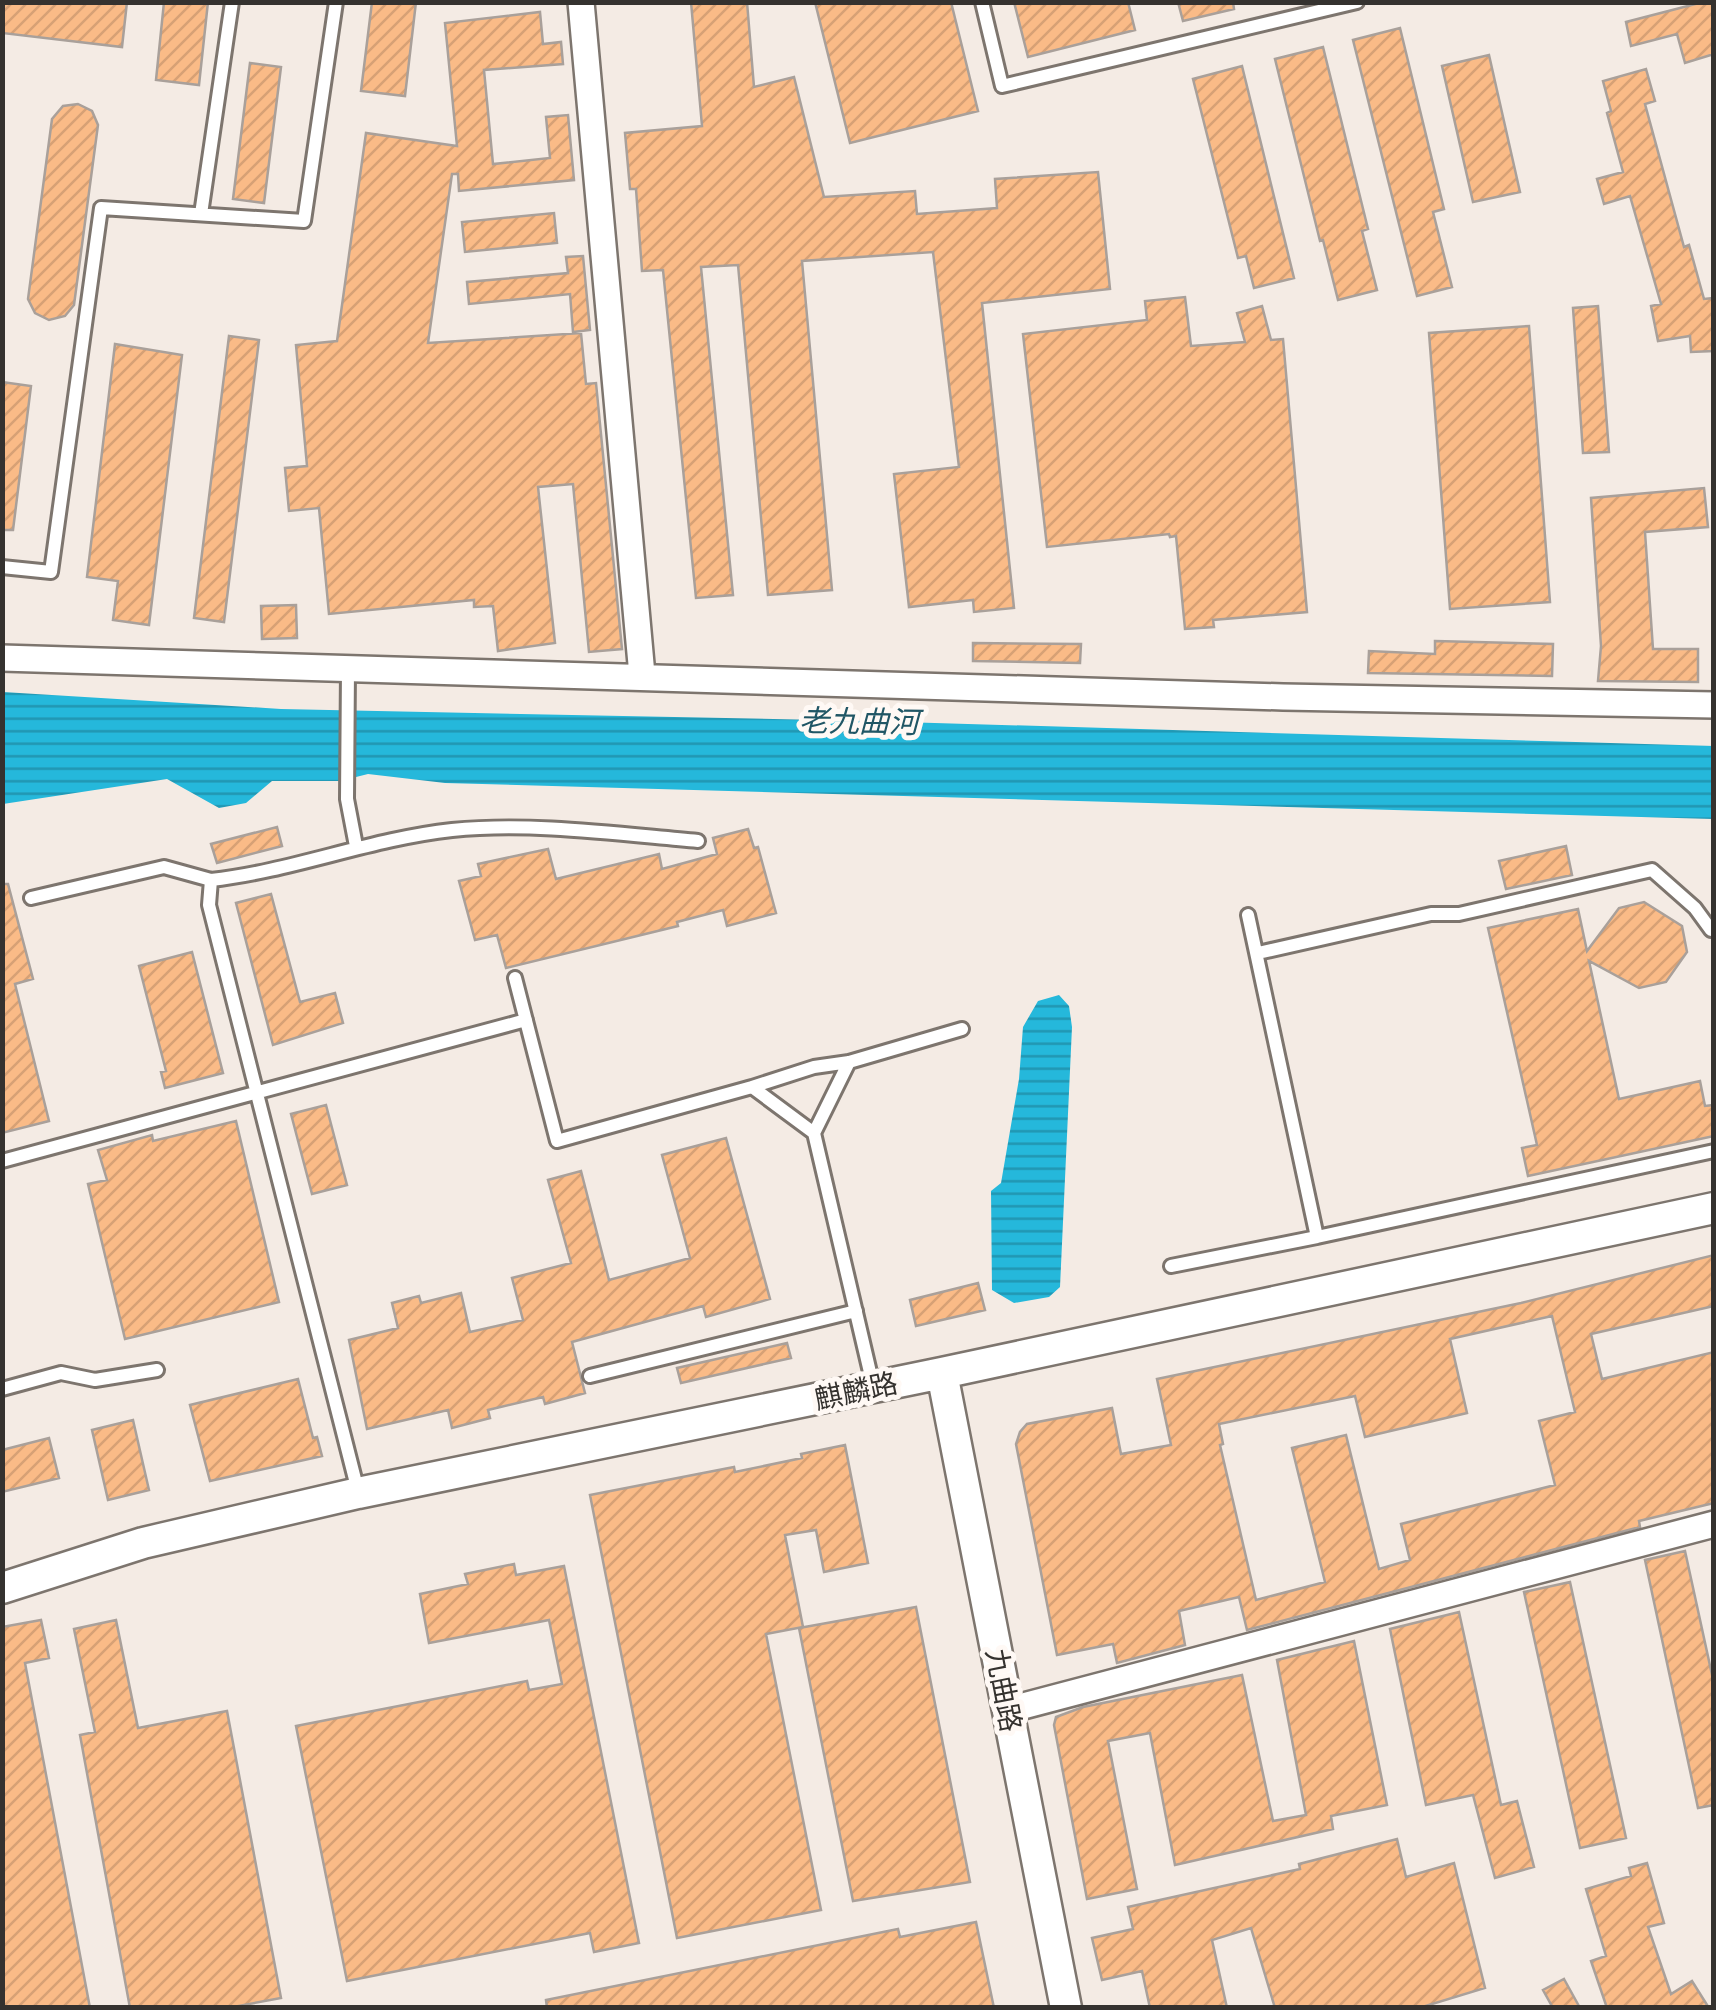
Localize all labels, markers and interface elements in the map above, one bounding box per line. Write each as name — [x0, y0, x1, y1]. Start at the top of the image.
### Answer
water label: 老九曲河 — [799, 700, 924, 745]
street label: 麒麟路 — [811, 1364, 901, 1420]
street label: 九曲路 — [975, 1645, 1031, 1735]

